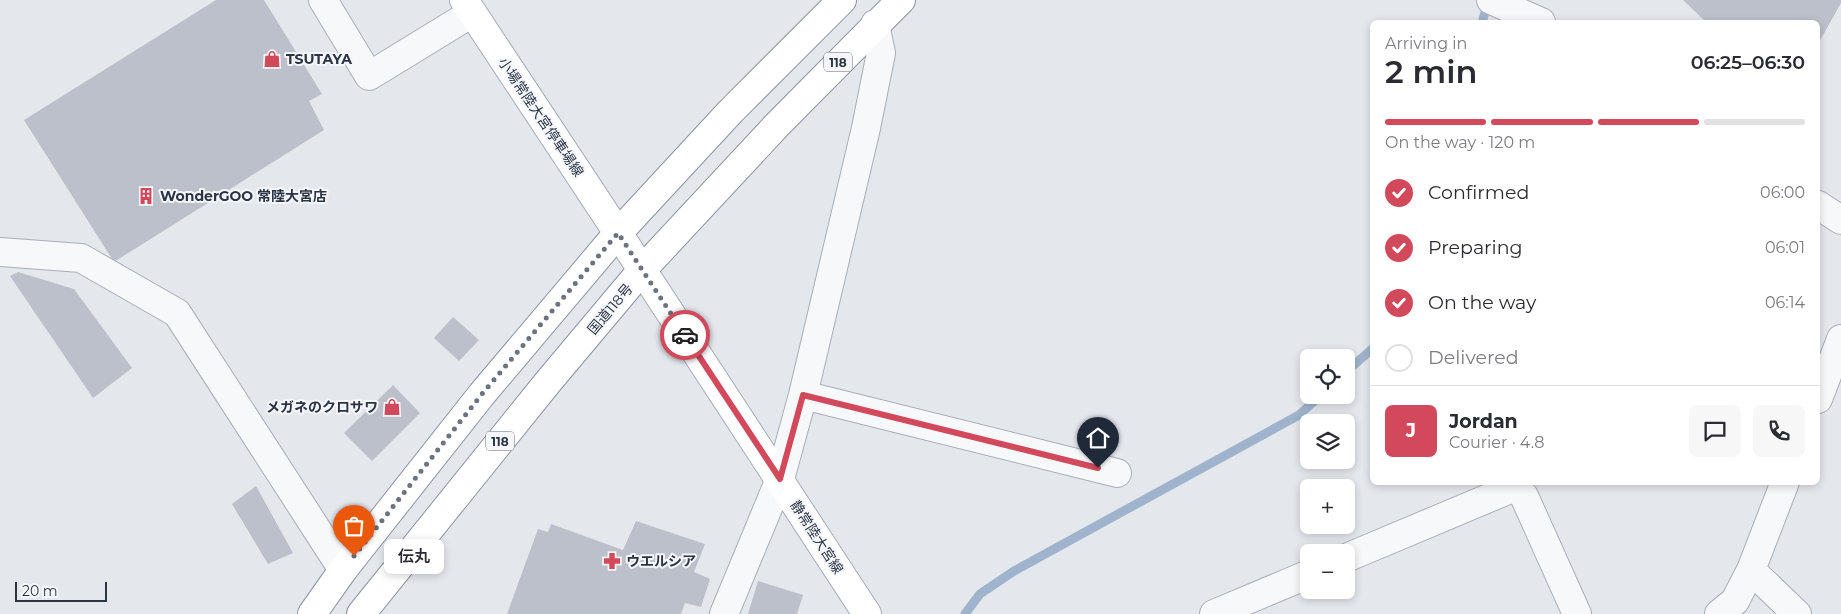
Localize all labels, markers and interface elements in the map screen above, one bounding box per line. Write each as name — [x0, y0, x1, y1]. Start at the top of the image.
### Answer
text: Arriving in — [1385, 34, 1467, 53]
shop icon: TSUTAYA — [262, 49, 282, 69]
place label: TSUTAYA — [286, 50, 352, 68]
text: 06:25–06:30 — [1691, 51, 1805, 74]
road number: 118 — [824, 52, 852, 72]
text: 2 min — [1385, 52, 1477, 91]
street label: 小場常陸大宮停車場線 — [494, 54, 588, 180]
text: On the way · 120 m — [1385, 133, 1535, 152]
icon: check — [1385, 179, 1413, 207]
text: Confirmed — [1428, 181, 1529, 204]
text: 06:00 — [1760, 183, 1805, 202]
building icon: WonderGOO 常陸大宮店 — [136, 186, 156, 206]
place label: WonderGOO 常陸大宮店 — [160, 187, 327, 205]
icon: check — [1385, 234, 1413, 262]
text: Preparing — [1428, 236, 1523, 259]
text: 06:01 — [1765, 238, 1805, 257]
street label: 国道118号 — [583, 280, 637, 338]
icon: check — [1385, 289, 1413, 317]
text: On the way — [1428, 291, 1536, 314]
text: 06:14 — [1765, 293, 1805, 312]
courier — [660, 310, 710, 360]
icon: car — [671, 321, 699, 349]
text: Delivered — [1428, 346, 1519, 369]
map controls — [1300, 349, 1355, 599]
button: locate — [1300, 349, 1355, 404]
shop icon: メガネのクロサワ — [382, 397, 402, 417]
place label: メガネのクロサワ — [266, 398, 378, 416]
button: chat — [1689, 405, 1741, 457]
button: phone — [1753, 405, 1805, 457]
text: Jordan — [1449, 410, 1518, 433]
button: layers — [1300, 414, 1355, 469]
pin — [1077, 417, 1119, 468]
text: J — [1406, 419, 1416, 442]
icon: home — [1084, 424, 1112, 452]
road number: 118 — [486, 432, 514, 451]
text: Courier · 4.8 — [1449, 433, 1545, 452]
button: + — [1300, 479, 1355, 534]
street label: 静常陸大宮線 — [787, 497, 847, 577]
pin — [333, 505, 375, 556]
icon: bag — [340, 512, 368, 540]
callout: 伝丸 — [384, 538, 444, 574]
button: − — [1300, 544, 1355, 599]
text: 伝丸 — [398, 547, 430, 566]
pharmacy icon: ウエルシア — [602, 551, 622, 571]
place label: ウエルシア — [626, 552, 696, 570]
scale bar — [15, 579, 108, 602]
text: 20 m — [22, 582, 58, 600]

